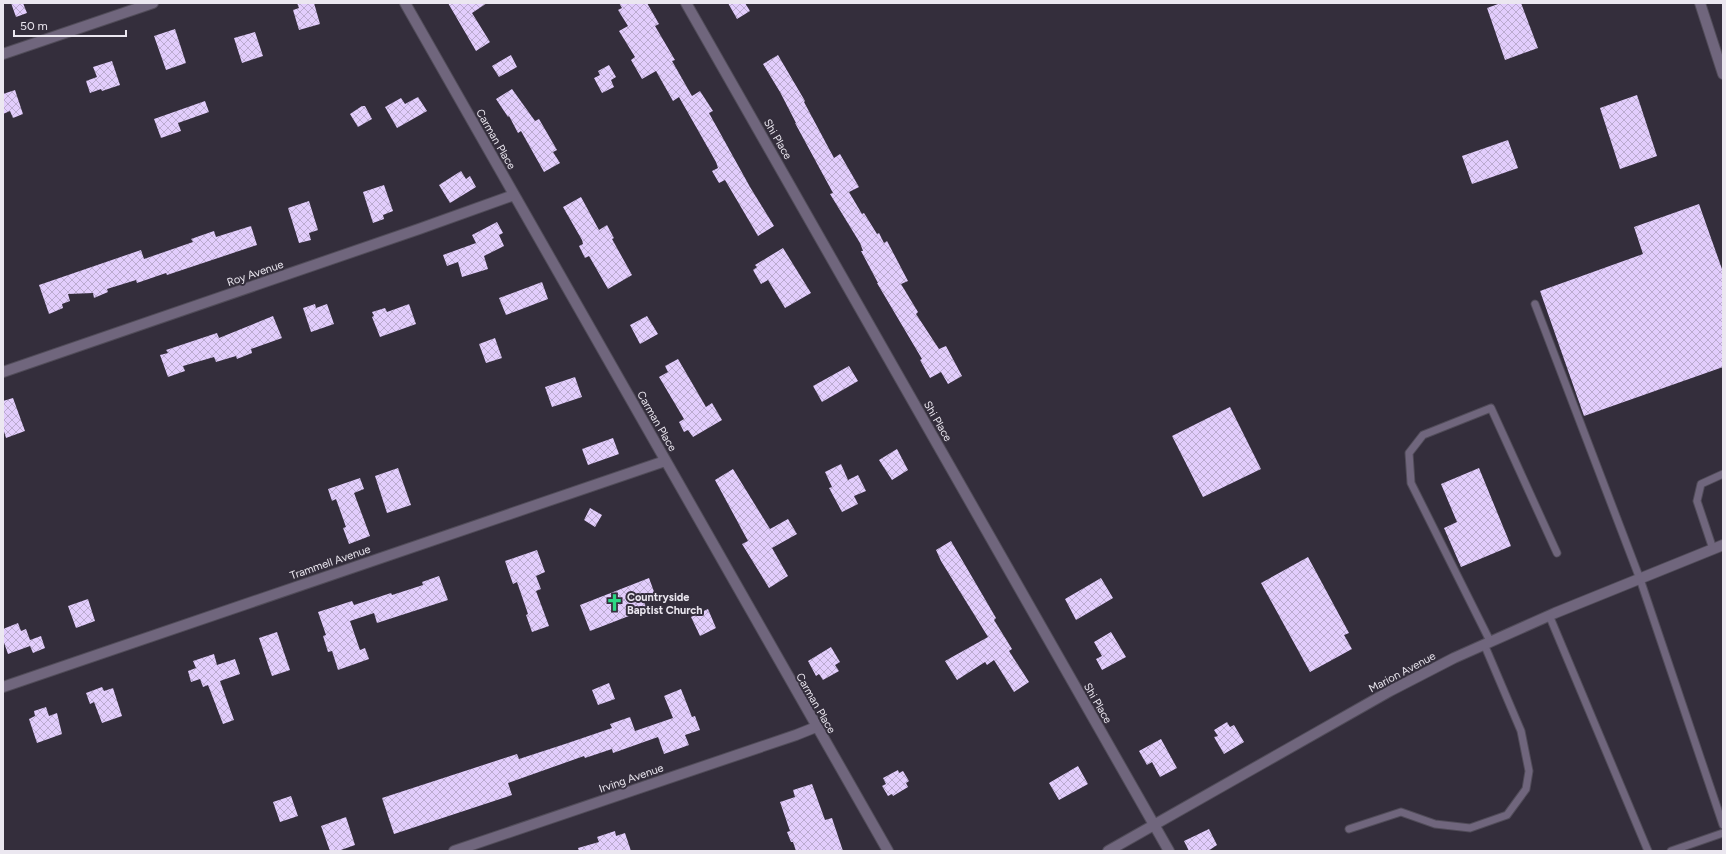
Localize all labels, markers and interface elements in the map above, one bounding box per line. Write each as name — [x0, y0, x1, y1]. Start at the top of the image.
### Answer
scale bar — [14, 12, 126, 38]
text: 50 m — [20, 19, 48, 33]
street label: Carman Place — [473, 107, 518, 172]
street label: Shi Place — [761, 117, 794, 162]
street label: Roy Avenue — [225, 258, 285, 289]
street label: Carman Place — [634, 389, 679, 454]
street label: Shi Place — [921, 399, 954, 444]
street label: Trammell Avenue — [288, 543, 372, 582]
place label: Countryside Baptist Church — [627, 591, 703, 617]
church icon: Countryside Baptist Church — [604, 593, 624, 613]
street label: Marion Avenue — [1367, 649, 1438, 695]
street label: Carman Place — [793, 671, 838, 736]
street label: Shi Place — [1081, 681, 1114, 726]
street label: Irving Avenue — [597, 761, 665, 796]

